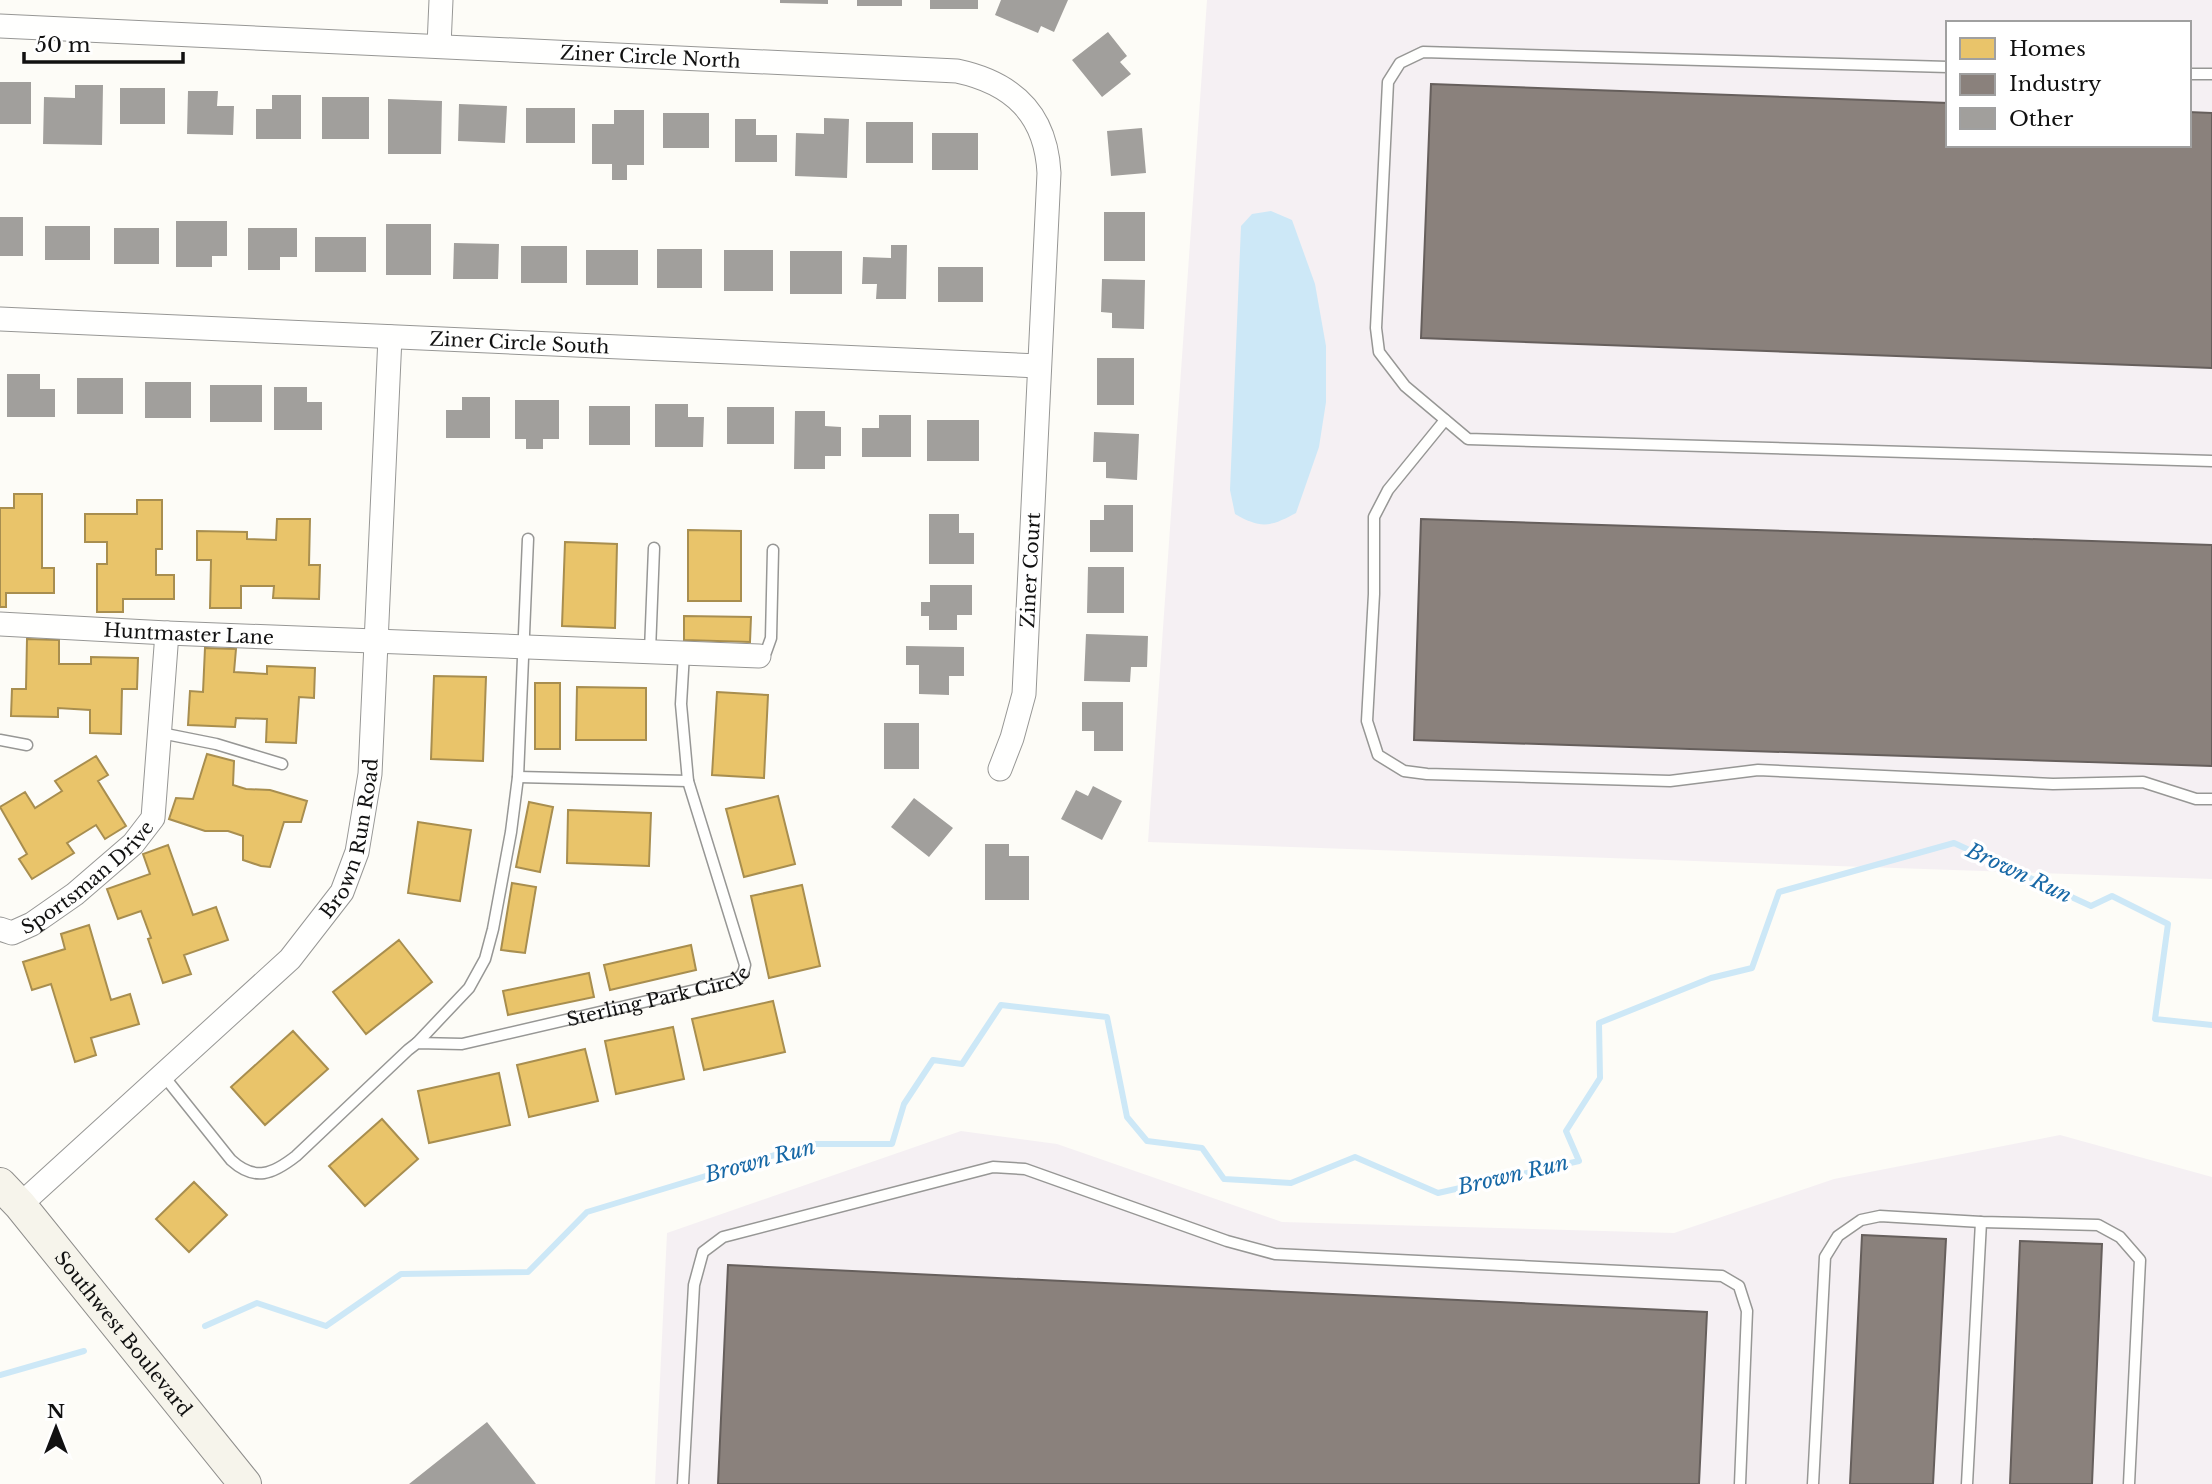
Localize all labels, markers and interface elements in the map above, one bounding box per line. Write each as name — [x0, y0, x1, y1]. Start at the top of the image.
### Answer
scale bar — [24, 21, 184, 65]
legend — [1946, 21, 2191, 147]
text: 50 m — [35, 32, 91, 58]
text: Homes — [2009, 36, 2086, 62]
street label: Ziner Circle North — [559, 41, 741, 73]
text: Industry — [2009, 71, 2102, 97]
text: Other — [2009, 106, 2073, 132]
street label: Ziner Circle South — [429, 327, 610, 359]
street label: Ziner Court — [1016, 511, 1045, 628]
street label: Huntmaster Lane — [103, 619, 274, 649]
street label: Brown Run Road — [315, 758, 383, 923]
street label: Sportsman Drive — [18, 816, 159, 939]
water label: Brown Run — [1961, 837, 2076, 909]
street label: Sterling Park Circle — [565, 963, 756, 1031]
water label: Brown Run — [701, 1134, 818, 1188]
water label: Brown Run — [1454, 1150, 1571, 1201]
street label: Southwest Boulevard — [50, 1247, 197, 1421]
north arrow — [21, 1393, 91, 1463]
text: N — [47, 1400, 65, 1423]

